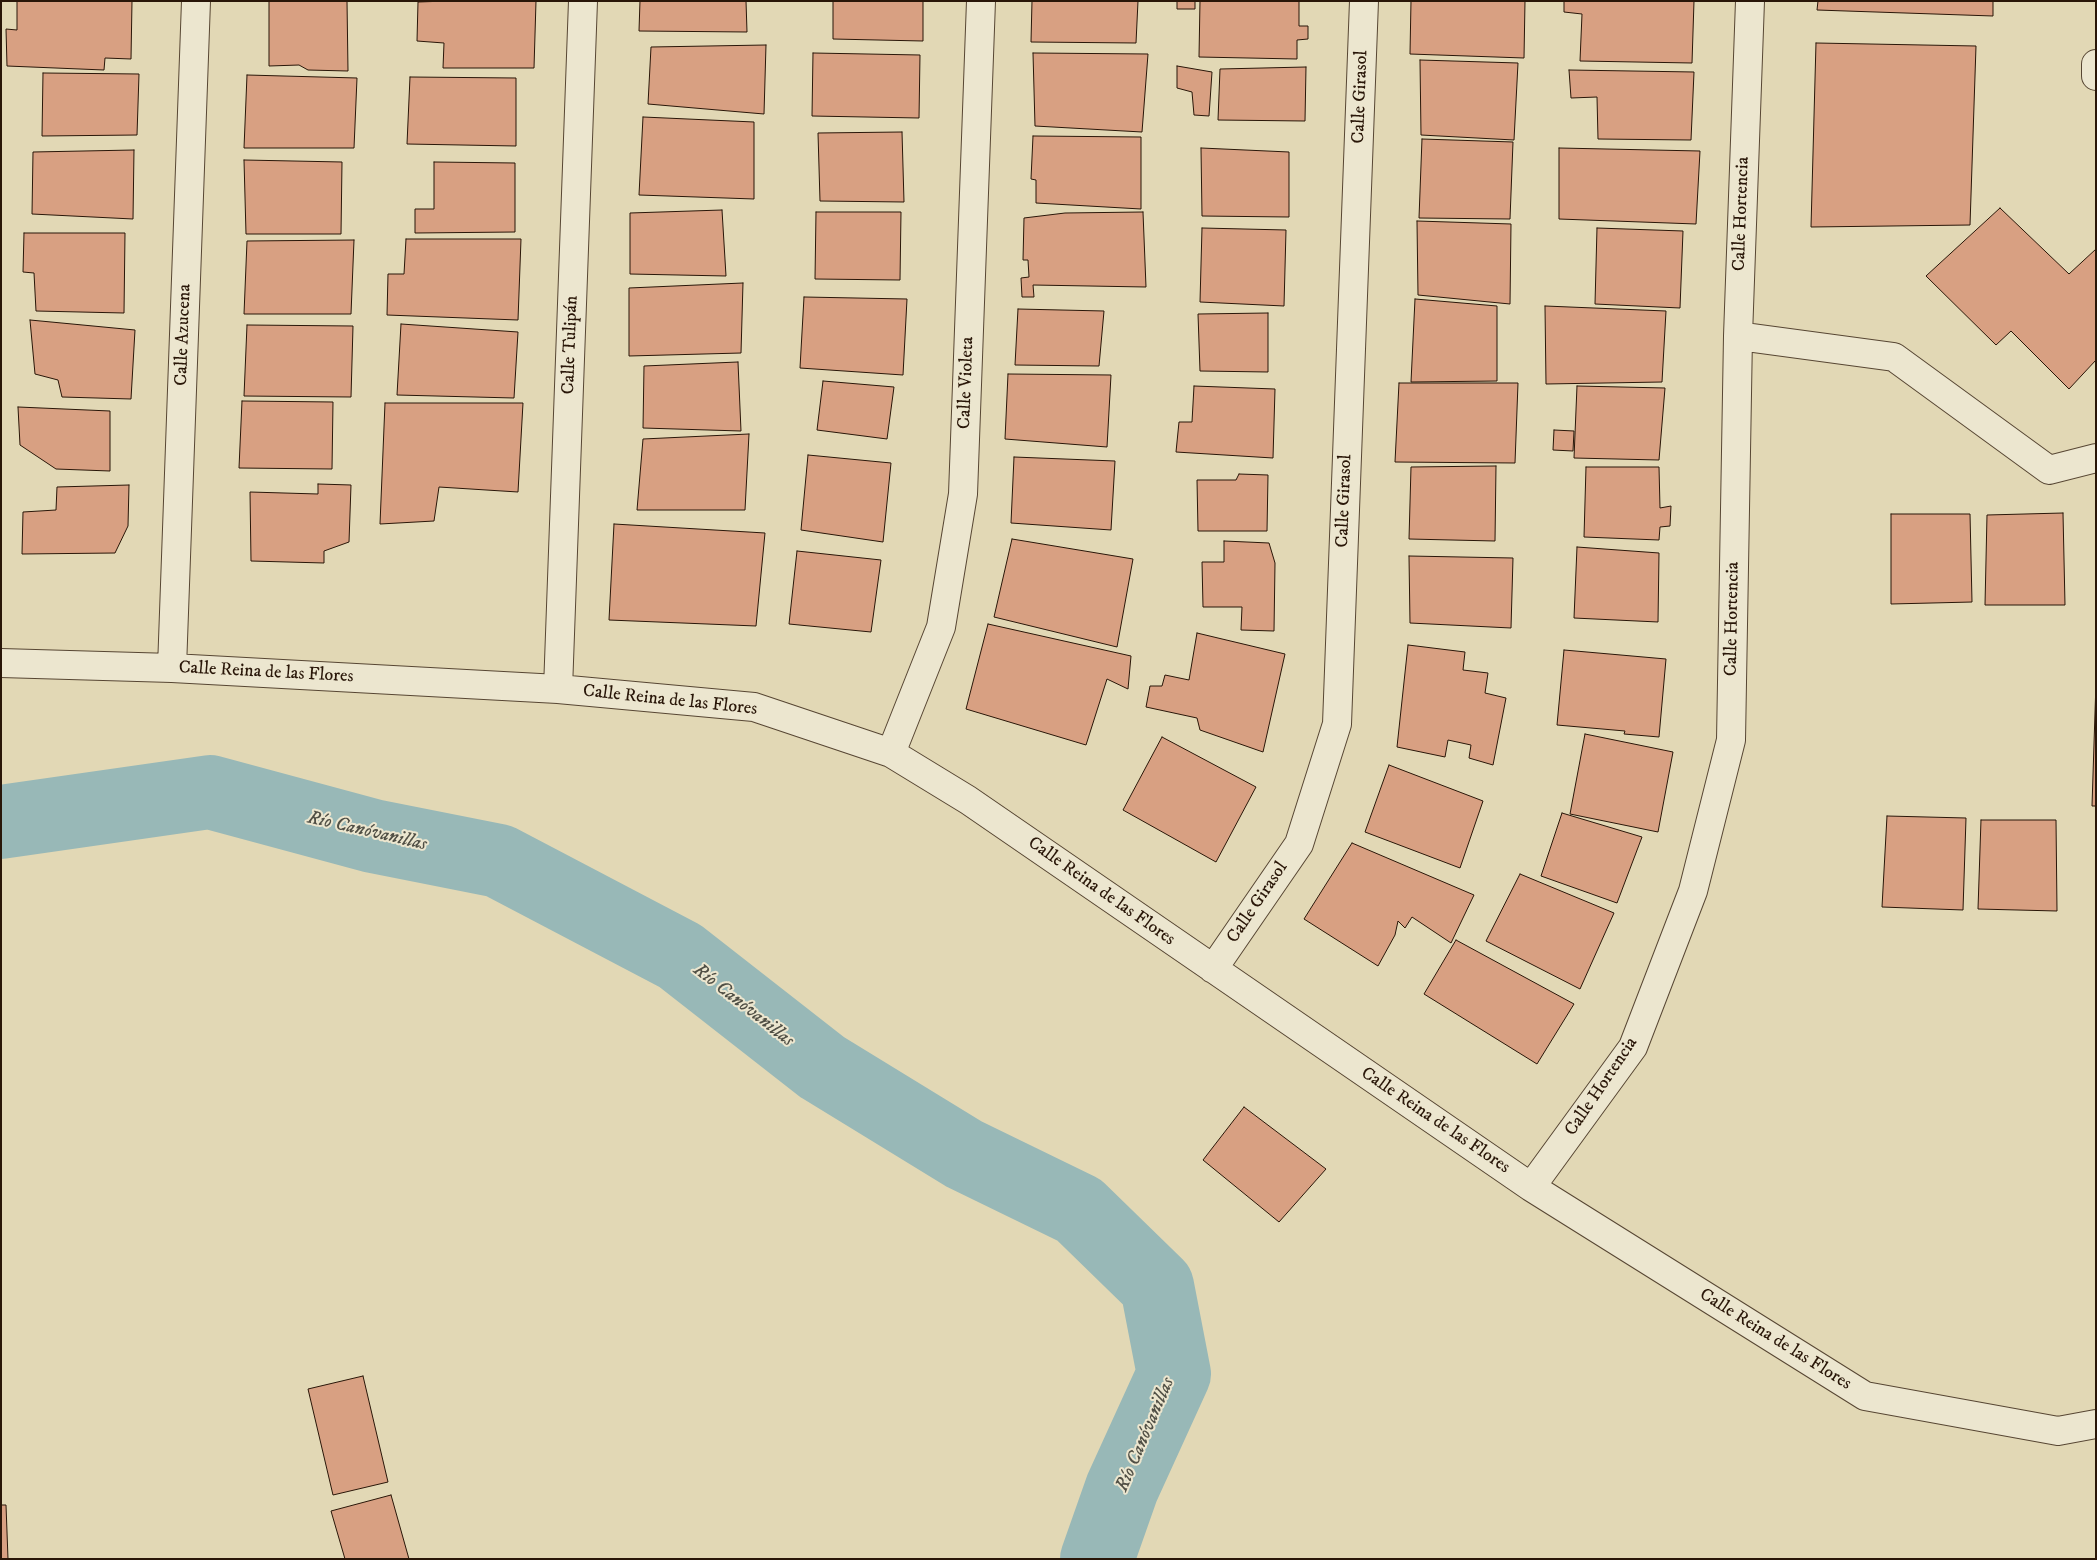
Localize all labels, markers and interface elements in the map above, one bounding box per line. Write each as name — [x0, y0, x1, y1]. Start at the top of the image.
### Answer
street label: Calle Girasol — [1349, 50, 1373, 144]
street label: Calle Hortencia — [1729, 156, 1755, 272]
street label: Calle Azucena — [171, 284, 197, 386]
street label: Calle Tulipán — [558, 295, 584, 395]
street label: Calle Violeta — [955, 336, 979, 430]
street label: Calle Girasol — [1333, 454, 1357, 548]
street label: Calle Hortencia — [1721, 562, 1745, 676]
street label: Calle Reina de las Flores — [178, 658, 354, 688]
street label: Calle Reina de las Flores — [582, 681, 758, 721]
water label: Río Canóvanillas — [305, 807, 429, 857]
street label: Calle Reina de las Flores — [1023, 833, 1179, 951]
street label: Calle Girasol — [1223, 858, 1293, 948]
water label: Río Canóvanillas — [688, 960, 798, 1052]
street label: Calle Hortencia — [1561, 1033, 1643, 1141]
street label: Calle Reina de las Flores — [1356, 1063, 1514, 1179]
street label: Calle Reina de las Flores — [1695, 1284, 1855, 1396]
water label: Río Canóvanillas — [1112, 1374, 1180, 1496]

